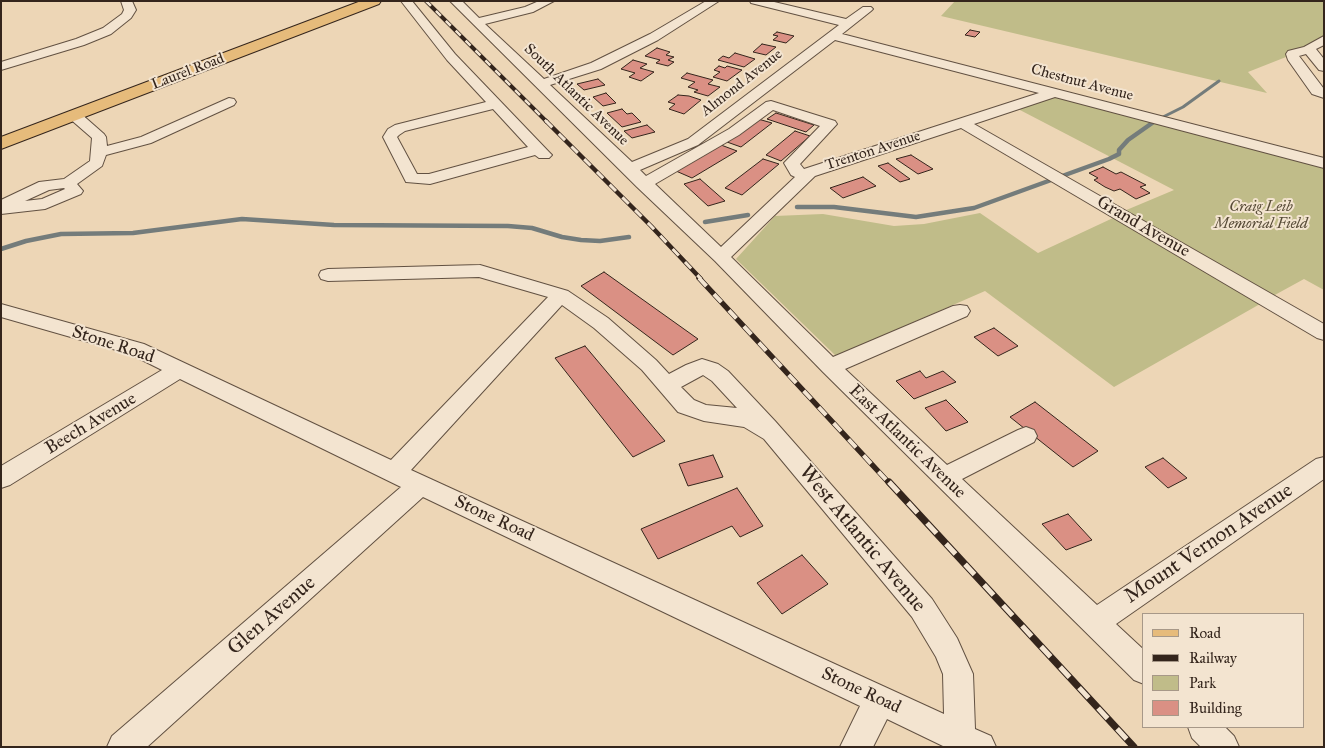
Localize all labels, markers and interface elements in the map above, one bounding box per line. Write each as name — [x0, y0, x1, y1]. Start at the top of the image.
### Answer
street label: South Atlantic Avenue — [520, 40, 632, 150]
street label: Almond Avenue — [698, 46, 786, 120]
street label: Laurel Road — [149, 50, 227, 94]
street label: Chestnut Avenue — [1029, 61, 1135, 105]
street label: Trenton Avenue — [823, 127, 923, 175]
street label: Grand Avenue — [1092, 192, 1194, 262]
park label: Craig Leib Memorial Field — [1214, 198, 1308, 233]
street label: Stone Road — [69, 322, 157, 368]
street label: East Atlantic Avenue — [844, 381, 970, 503]
street label: Beech Avenue — [42, 388, 140, 460]
street label: West Atlantic Avenue — [793, 460, 931, 618]
street label: Mount Vernon Avenue — [1120, 478, 1298, 610]
street label: Stone Road — [451, 491, 537, 547]
street label: Glen Avenue — [223, 571, 321, 661]
legend — [1142, 613, 1305, 728]
text: Road — [1189, 624, 1221, 642]
text: Railway — [1189, 649, 1237, 667]
street label: Stone Road — [818, 663, 904, 719]
text: Park — [1189, 674, 1216, 692]
text: Building — [1189, 699, 1242, 717]

